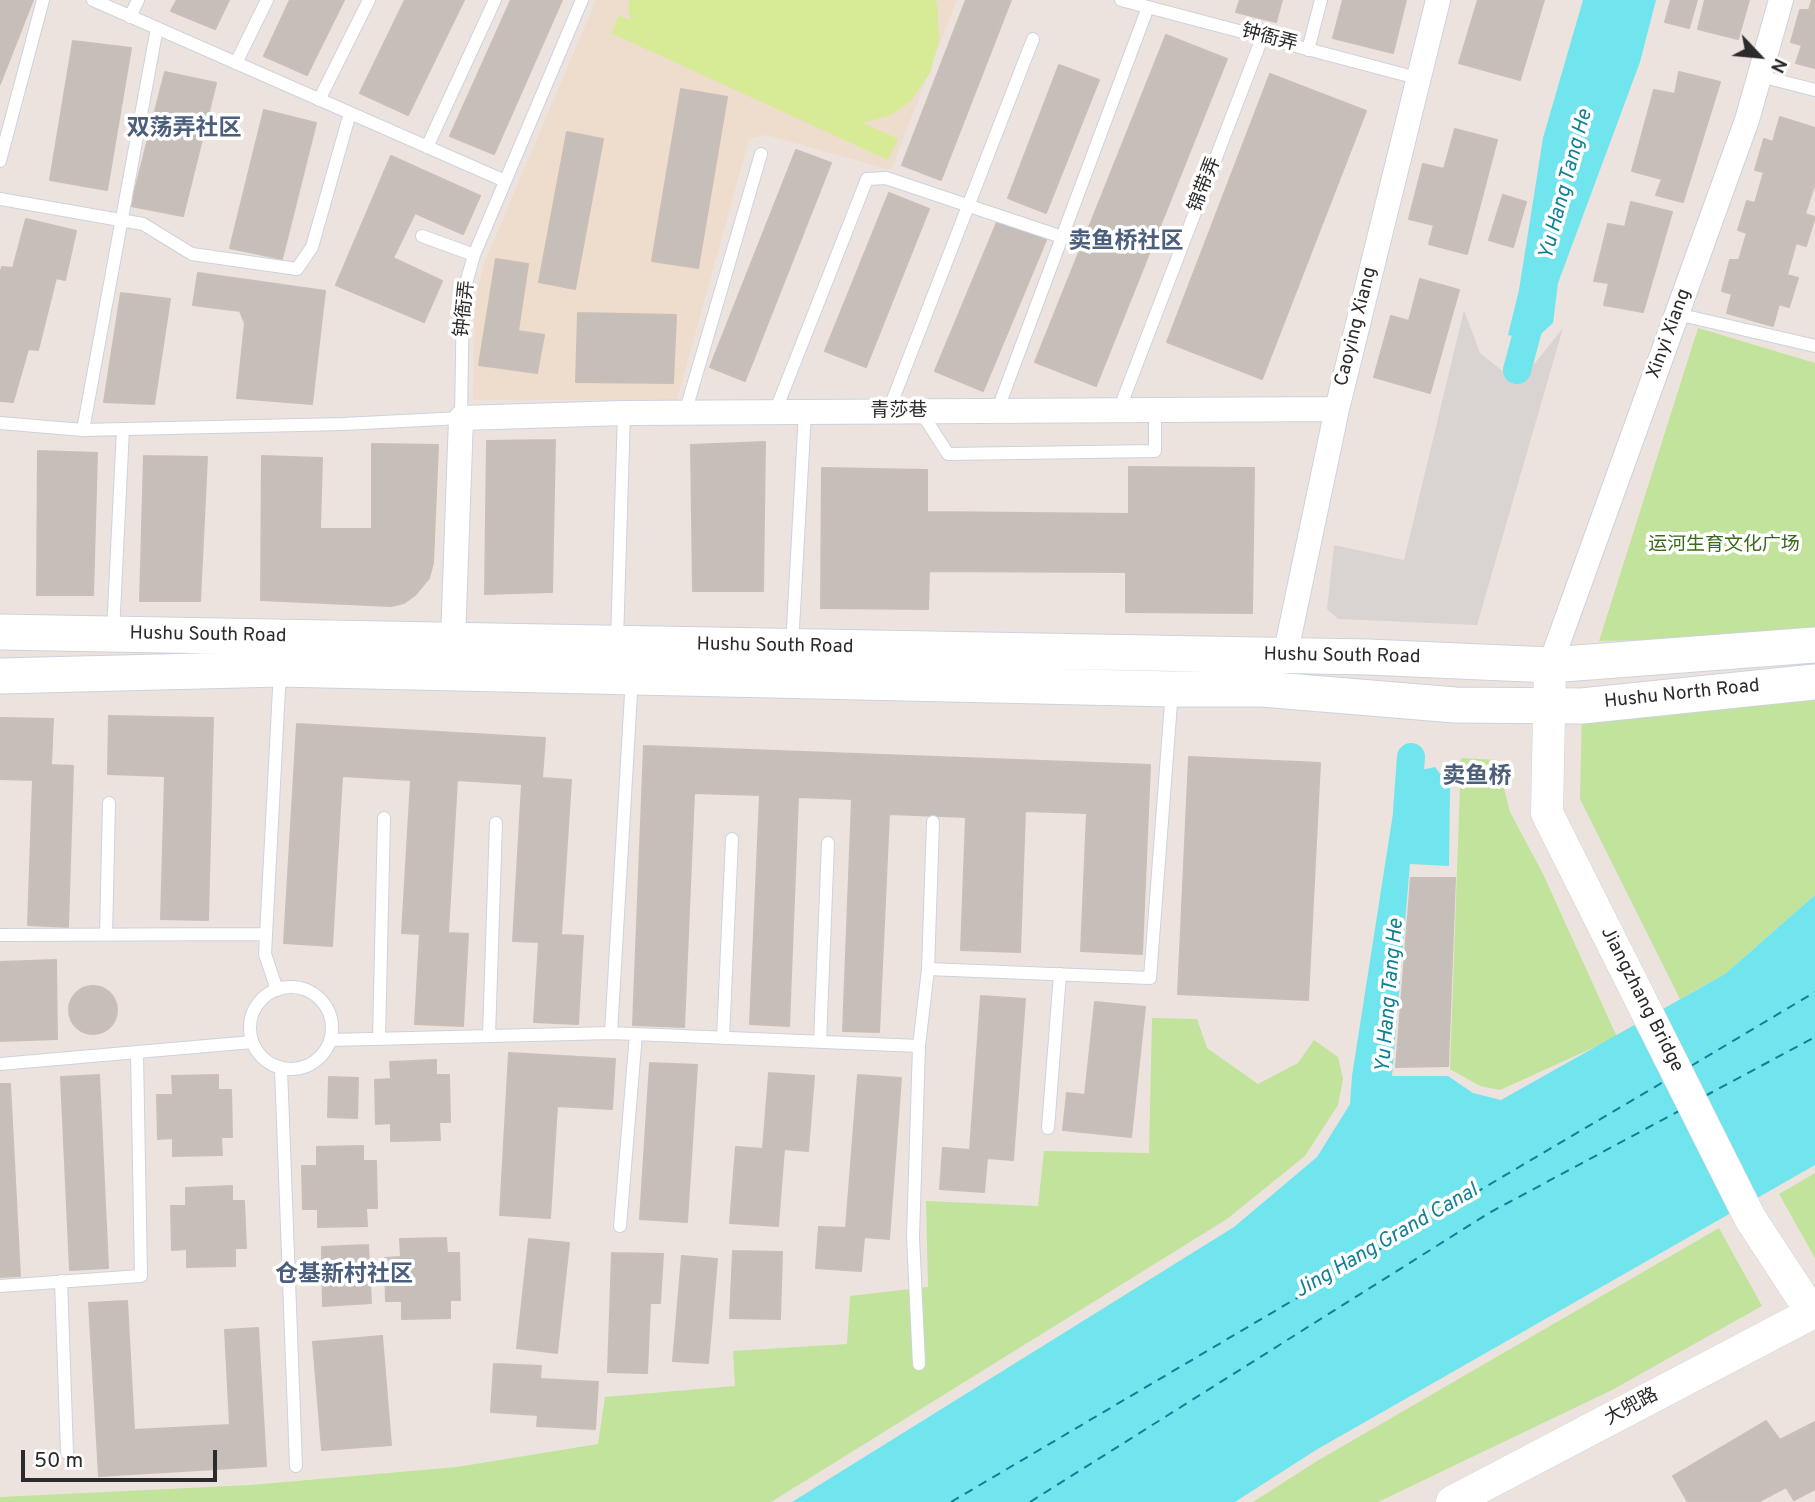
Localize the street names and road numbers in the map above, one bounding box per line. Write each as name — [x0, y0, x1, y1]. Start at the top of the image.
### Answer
street label: 钟衙弄 — [1239, 21, 1299, 57]
street label: 锦带弄 — [1185, 154, 1227, 216]
street label: Caoying Xiang — [1331, 265, 1383, 389]
street label: 钟衙弄 — [452, 279, 480, 339]
street label: Xinyi Xiang — [1643, 286, 1697, 382]
street label: 青莎巷 — [871, 401, 927, 423]
street label: Hushu South Road — [129, 623, 287, 649]
street label: Hushu South Road — [696, 634, 854, 660]
street label: Hushu South Road — [1263, 644, 1421, 670]
street label: Hushu North Road — [1603, 675, 1761, 715]
street label: Jiangzhang Bridge — [1595, 924, 1687, 1076]
street label: 大兜路 — [1601, 1385, 1663, 1431]

